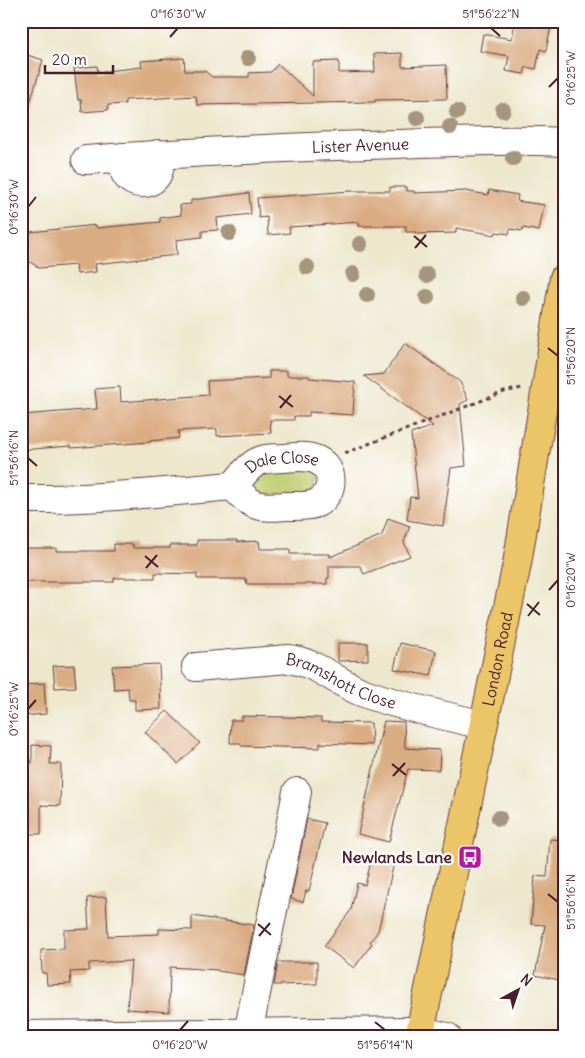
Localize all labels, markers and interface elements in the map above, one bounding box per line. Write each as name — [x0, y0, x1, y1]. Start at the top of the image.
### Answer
text: 0°16'30"W — [150, 6, 206, 21]
text: 51°56'22"N — [462, 6, 520, 21]
scale bar — [45, 42, 112, 74]
text: 20 m — [52, 50, 87, 69]
text: 0°16'25"W — [563, 51, 578, 105]
street label: Lister Avenue — [311, 134, 410, 157]
text: 0°16'30"W — [6, 179, 21, 235]
text: 51°56'20"N — [563, 327, 578, 385]
text: 51°56'16"N — [6, 430, 21, 486]
street label: Dale Close — [241, 447, 323, 477]
text: 0°16'20"W — [563, 552, 578, 608]
street label: London Road — [478, 610, 517, 708]
street label: Bramshott Close — [285, 649, 399, 713]
text: 0°16'25"W — [6, 682, 21, 736]
bus stop icon: Newlands Lane — [457, 844, 483, 870]
place label: Newlands Lane — [342, 847, 452, 867]
text: 51°56'16"N — [563, 874, 578, 930]
north arrow — [492, 966, 542, 1016]
text: N — [517, 970, 536, 990]
text: 0°16'20"W — [152, 1037, 208, 1052]
text: 51°56'14"N — [357, 1037, 413, 1052]

